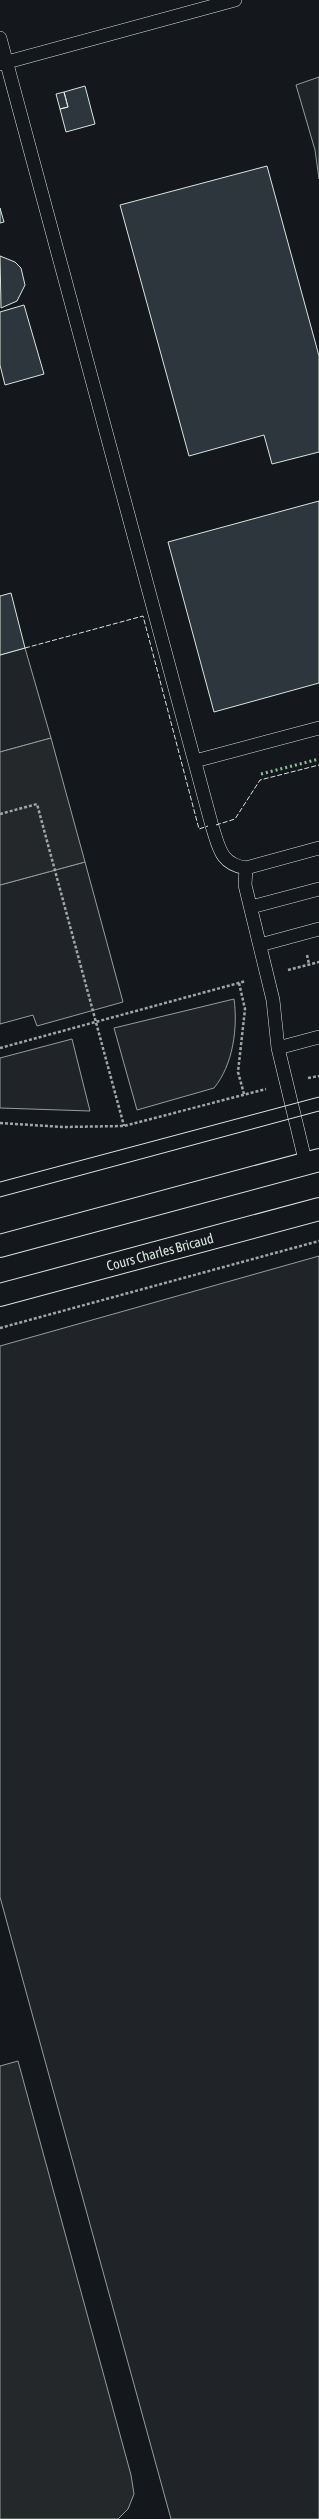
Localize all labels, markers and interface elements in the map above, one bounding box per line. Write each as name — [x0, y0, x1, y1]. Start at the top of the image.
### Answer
street label: Cours Charles Bricaud — [105, 1230, 215, 1274]

